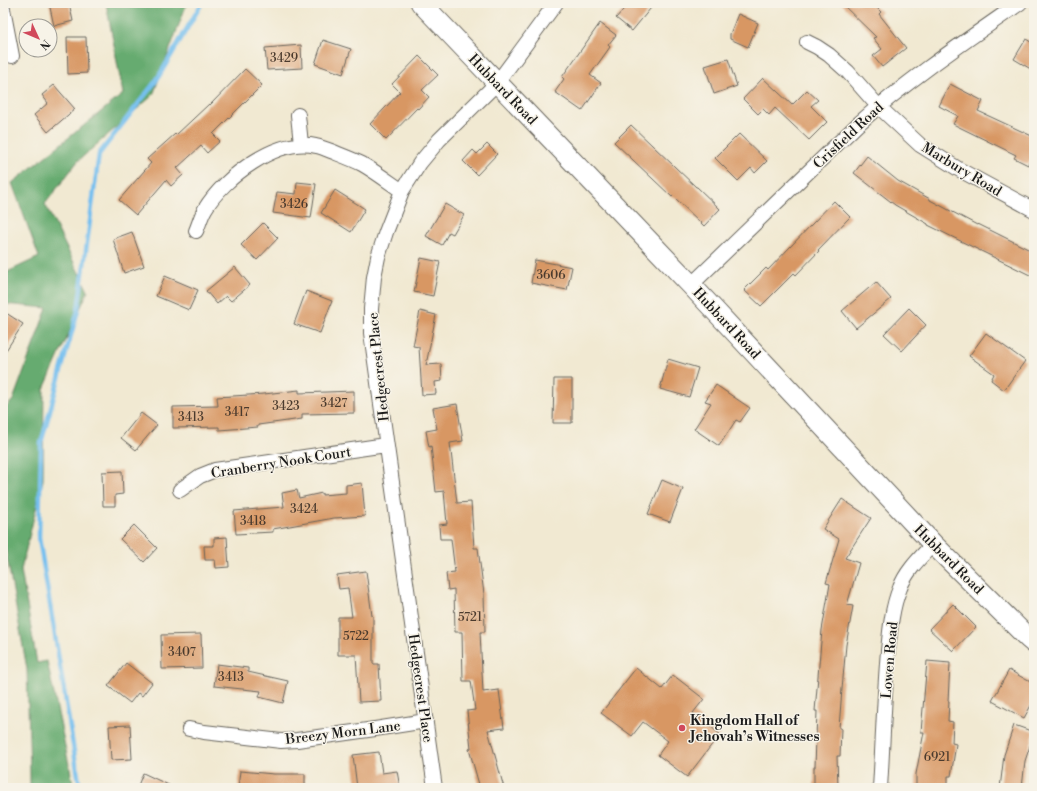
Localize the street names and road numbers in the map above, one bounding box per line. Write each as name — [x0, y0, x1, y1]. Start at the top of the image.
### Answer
street label: Hubbard Road — [464, 51, 541, 129]
street label: Crisfield Road — [810, 98, 888, 173]
street label: Marbury Road — [918, 139, 1005, 201]
street label: Hubbard Road — [688, 284, 764, 363]
street label: Hedgecrest Place — [364, 312, 394, 422]
street label: Cranberry Nook Court — [210, 443, 353, 483]
street label: Hubbard Road — [910, 521, 987, 598]
street label: Lowen Road — [878, 621, 902, 699]
street label: Hedgecrest Place — [403, 633, 437, 744]
street label: Breezy Morn Lane — [284, 717, 402, 749]

